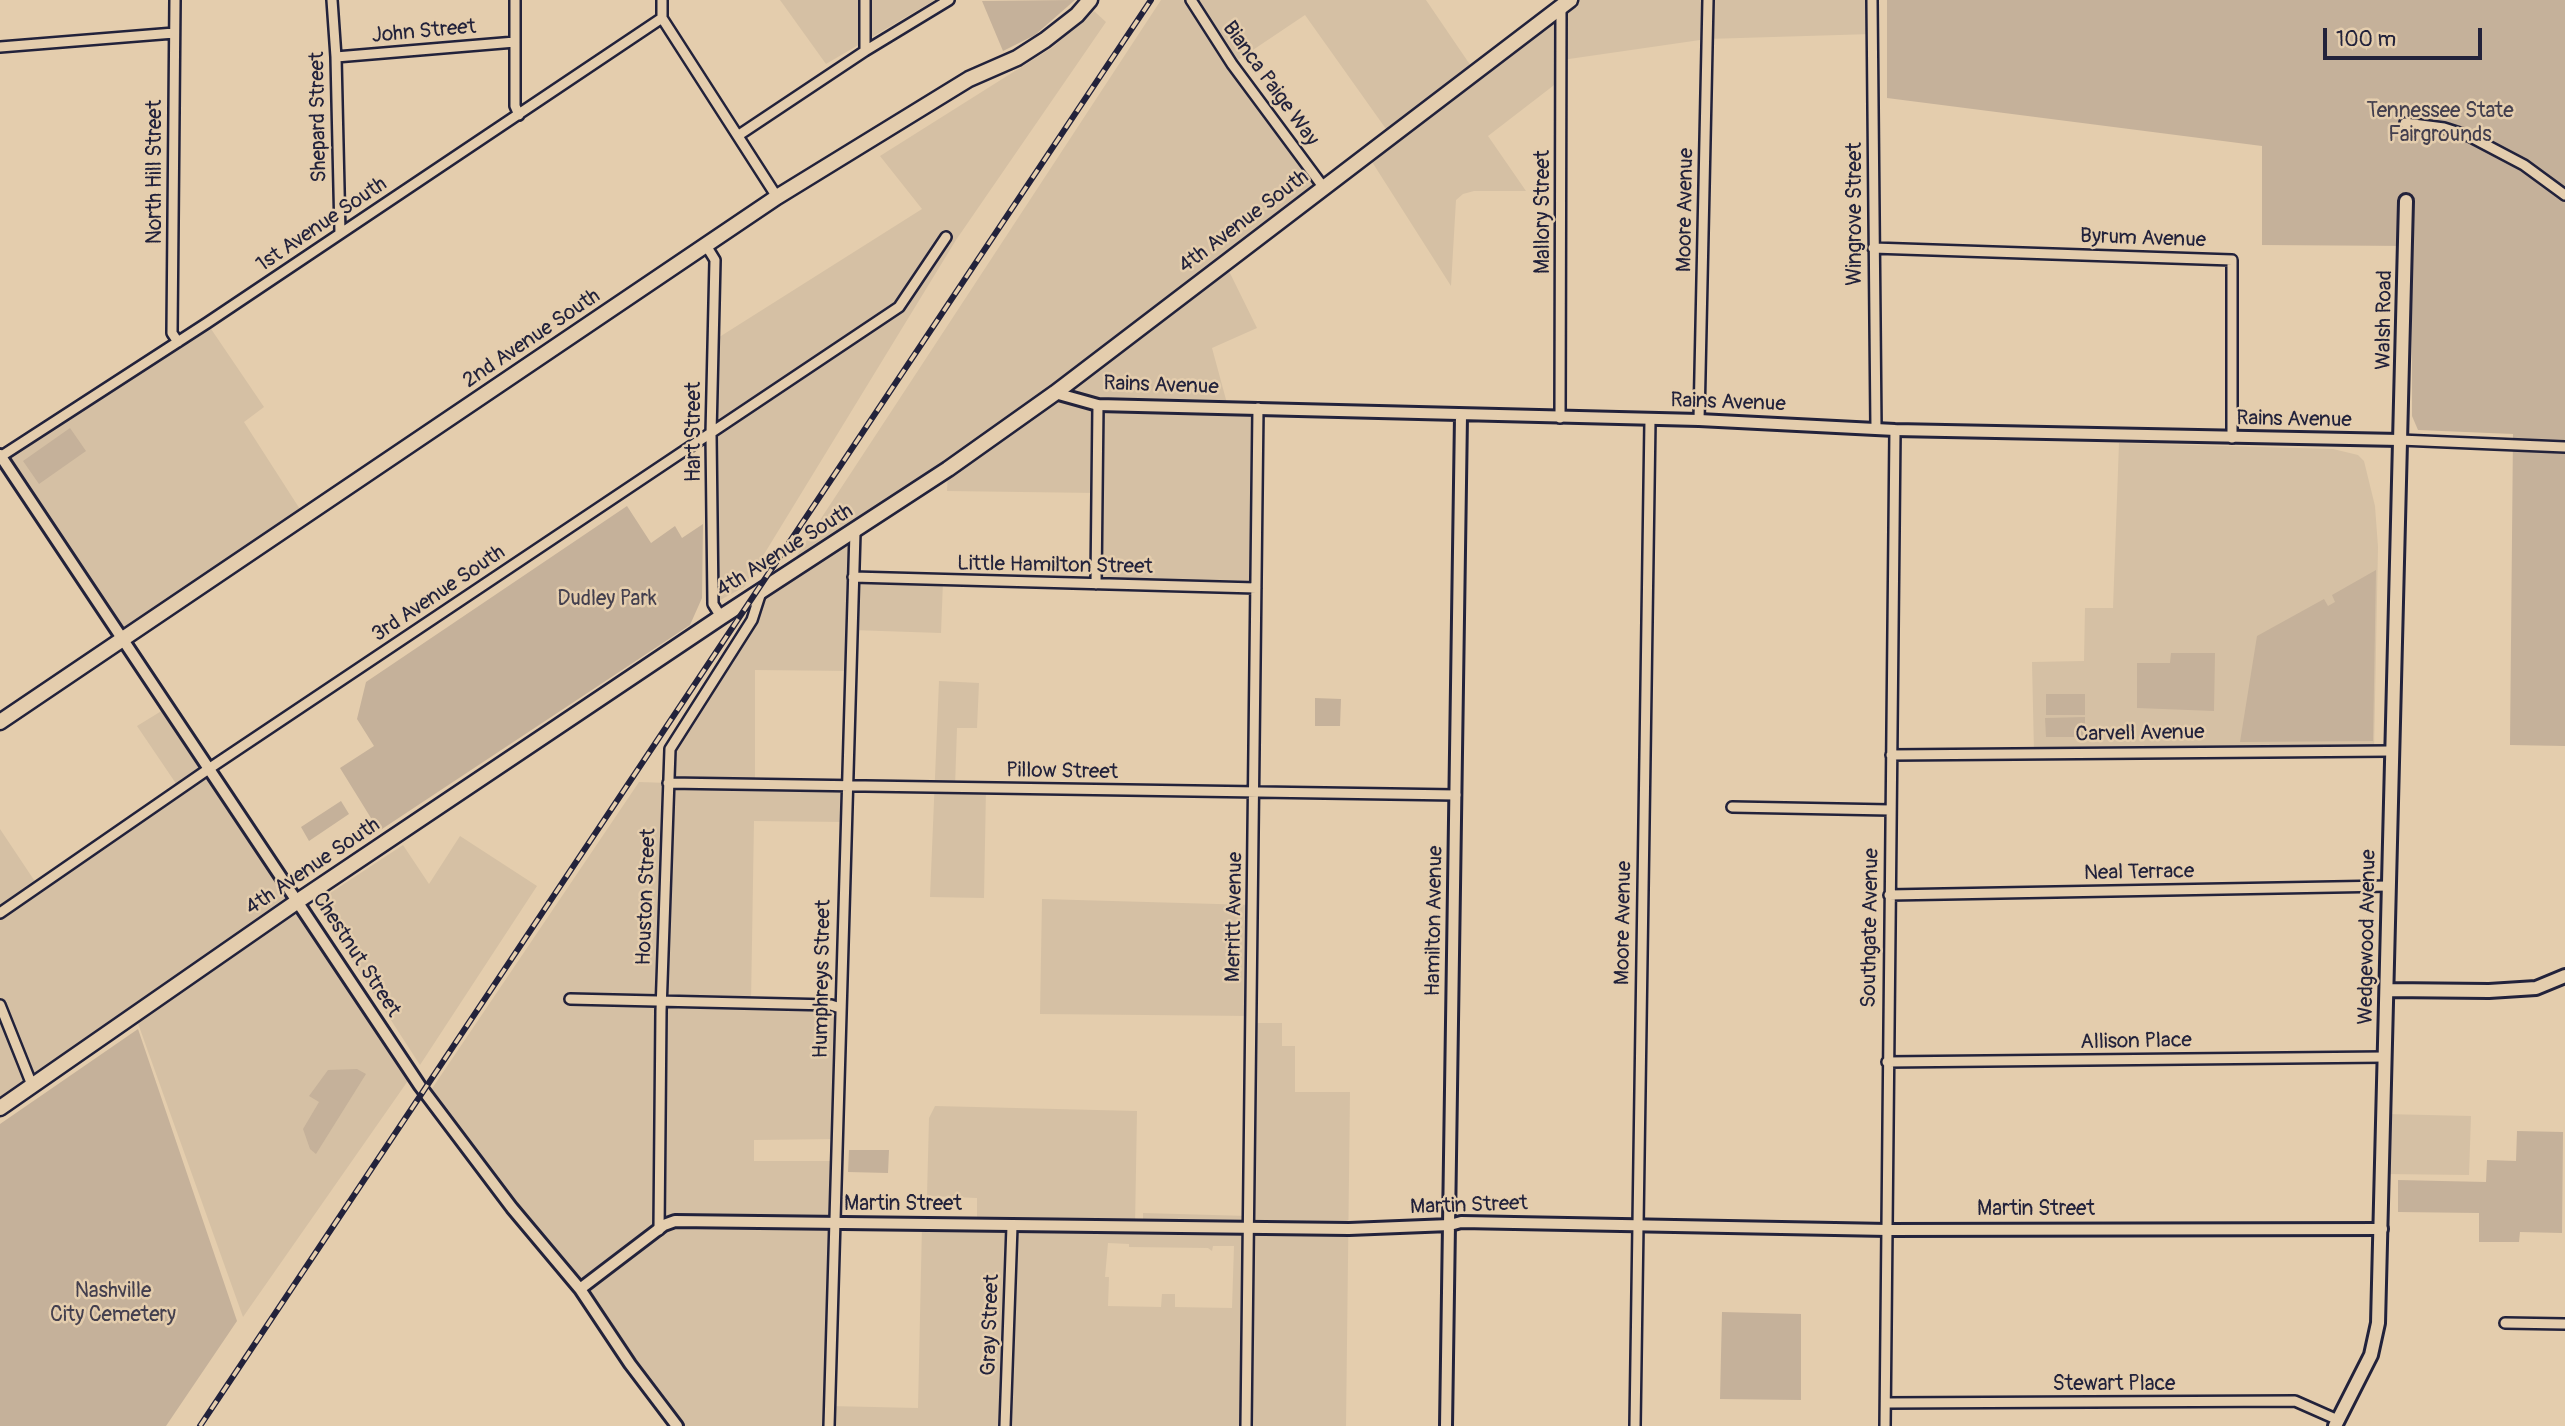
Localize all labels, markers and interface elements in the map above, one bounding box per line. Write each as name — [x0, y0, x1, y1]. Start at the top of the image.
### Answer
scale bar — [2327, 14, 2486, 58]
street label: John Street — [371, 15, 477, 49]
street label: Bianca Paige Way — [1216, 17, 1324, 151]
text: 100 m — [2336, 26, 2396, 53]
street label: Shepard Street — [305, 51, 333, 183]
park label: Tennessee State Fairgrounds — [2366, 99, 2514, 149]
street label: North Hill Street — [143, 100, 169, 244]
street label: Wingrove Street — [1843, 142, 1869, 286]
street label: Moore Avenue — [1672, 148, 1700, 272]
street label: Mallory Street — [1531, 150, 1557, 274]
street label: 4th Avenue South — [1174, 165, 1314, 279]
street label: 1st Avenue South — [252, 172, 392, 278]
street label: Byrum Avenue — [2080, 224, 2206, 254]
street label: Walsh Road — [2372, 270, 2398, 370]
street label: 2nd Avenue South — [459, 284, 605, 394]
street label: Rains Avenue — [1103, 371, 1219, 401]
street label: Hart Street — [682, 382, 708, 482]
street label: Rains Avenue — [1670, 388, 1786, 418]
street label: Rains Avenue — [2236, 406, 2352, 434]
street label: 4th Avenue South — [712, 499, 858, 603]
street label: 3rd Avenue South — [368, 540, 510, 648]
street label: Little Hamilton Street — [957, 552, 1153, 580]
park label: Dudley Park — [557, 587, 657, 613]
street label: Carvell Avenue — [2075, 720, 2205, 748]
street label: Pillow Street — [1006, 758, 1118, 786]
street label: 4th Avenue South — [241, 813, 385, 921]
street label: Houston Street — [632, 828, 662, 966]
street label: Hamilton Avenue — [1421, 845, 1449, 997]
street label: Southgate Avenue — [1857, 848, 1885, 1008]
street label: Wedgewood Avenue — [2354, 849, 2382, 1025]
street label: Merritt Avenue — [1221, 852, 1249, 982]
street label: Neal Terrace — [2084, 859, 2194, 887]
street label: Moore Avenue — [1610, 861, 1638, 985]
street label: Chestnut Street — [306, 888, 406, 1022]
street label: Humphreys Street — [809, 899, 837, 1059]
street label: Allison Place — [2080, 1028, 2192, 1056]
street label: Martin Street — [1410, 1191, 1528, 1221]
street label: Martin Street — [844, 1192, 962, 1218]
street label: Martin Street — [1977, 1197, 2095, 1223]
street label: Gray Street — [977, 1274, 1005, 1376]
park label: Nashville City Cemetery — [50, 1279, 176, 1329]
street label: Stewart Place — [2053, 1372, 2175, 1398]

